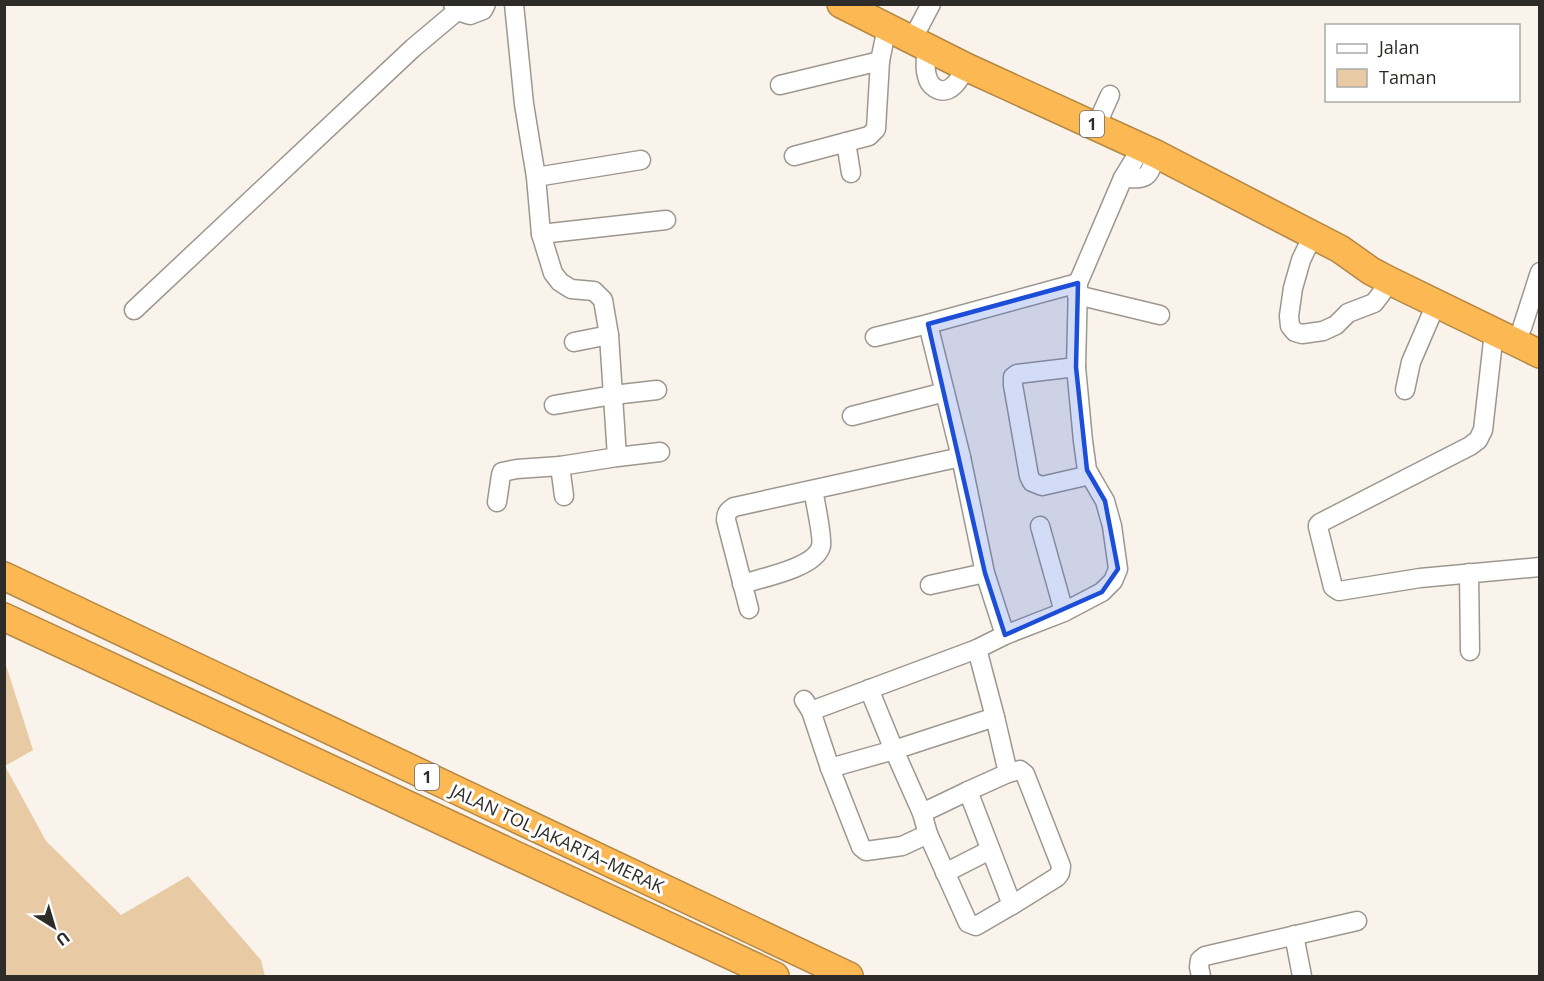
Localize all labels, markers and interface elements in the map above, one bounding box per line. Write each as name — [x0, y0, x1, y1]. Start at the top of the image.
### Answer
legend — [1325, 24, 1520, 102]
text: Jalan — [1377, 35, 1419, 59]
text: Taman — [1379, 65, 1437, 89]
road number: 1 — [1080, 111, 1104, 137]
road number: 1 — [415, 764, 439, 790]
street label: JALAN TOL JAKARTA–MERAK — [445, 777, 669, 899]
north arrow — [24, 897, 84, 957]
text: U — [52, 927, 74, 951]

